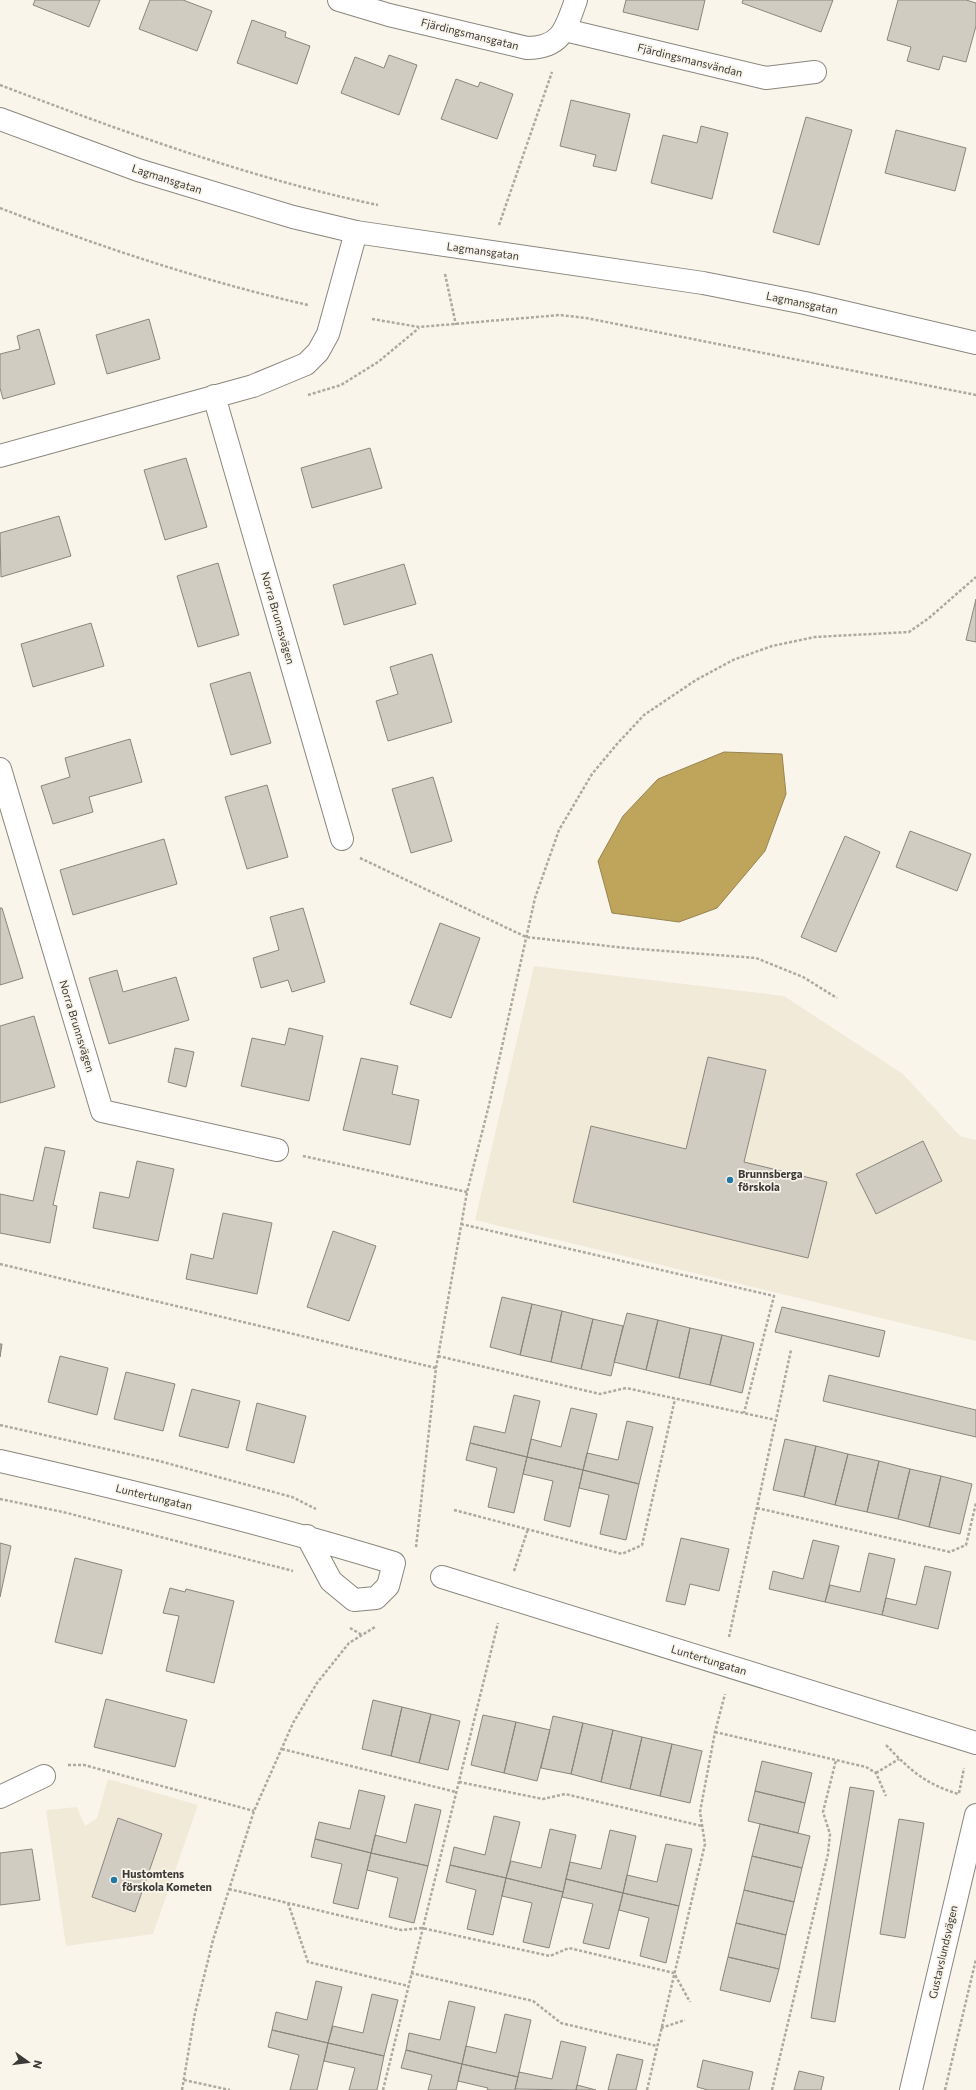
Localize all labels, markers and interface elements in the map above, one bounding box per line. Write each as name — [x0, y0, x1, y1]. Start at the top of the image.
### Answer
street label: Fjärdingsmansgatan — [420, 15, 520, 52]
street label: Fjärdingsmansvändan — [636, 40, 744, 79]
street label: Lagmansgatan — [130, 161, 204, 196]
street label: Lagmansgatan — [446, 239, 520, 262]
street label: Lagmansgatan — [765, 289, 839, 316]
street label: Norra Brunnsvägen — [259, 570, 298, 666]
street label: Norra Brunnsvägen — [57, 978, 98, 1074]
place label: Brunnsberga förskola — [738, 1167, 803, 1193]
marker: Brunnsberga förskola — [725, 1175, 735, 1185]
street label: Luntertungatan — [114, 1481, 194, 1512]
street label: Luntertungatan — [670, 1642, 749, 1677]
place label: Hustomtens förskola Kometen — [122, 1867, 212, 1893]
marker: Hustomtens förskola Kometen — [109, 1875, 119, 1885]
street label: Gustavslundsvägen — [925, 1904, 960, 2000]
north arrow — [8, 2042, 48, 2082]
text: N — [31, 2059, 45, 2070]

